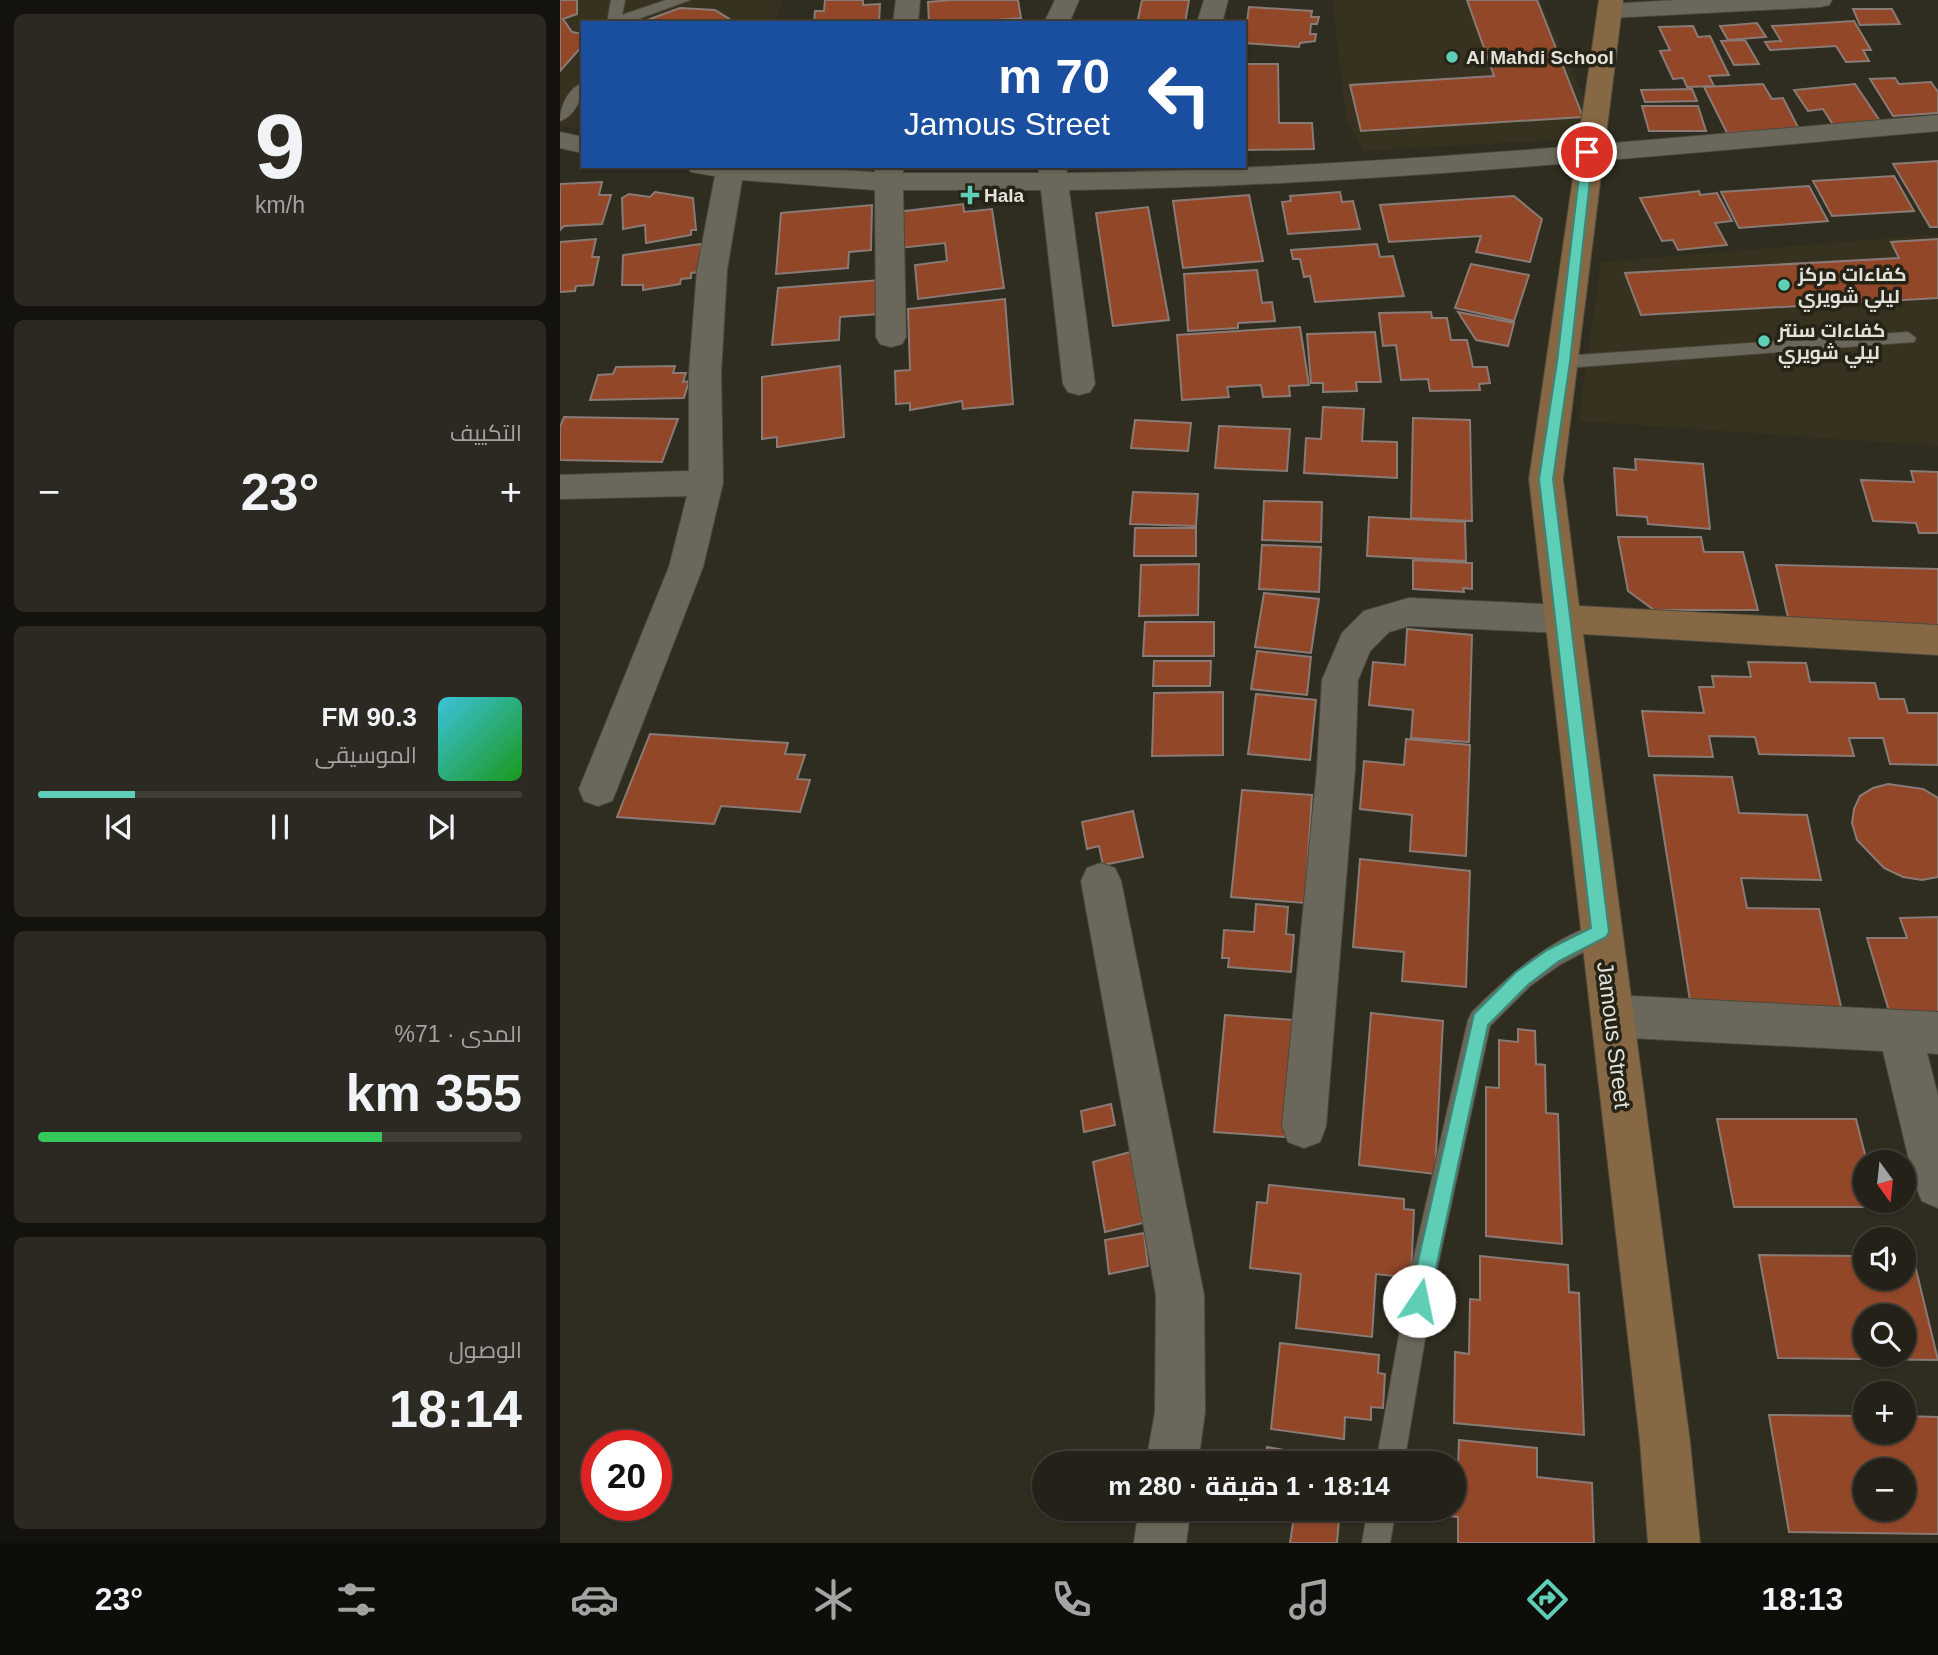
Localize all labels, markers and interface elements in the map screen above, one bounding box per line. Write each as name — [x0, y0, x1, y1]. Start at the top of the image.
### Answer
place label: Al Mahdi School — [1466, 47, 1614, 68]
text: 70 m — [998, 49, 1110, 103]
icon: left — [1134, 49, 1225, 140]
marker: Al Mahdi School — [1444, 49, 1460, 65]
text: 9 — [255, 96, 305, 197]
text: Jamous Street — [904, 106, 1110, 142]
pin — [1557, 122, 1617, 182]
icon: arrive — [1568, 133, 1606, 171]
place label: Hala — [984, 185, 1025, 206]
marker: Hala — [962, 187, 978, 203]
text: km/h — [255, 192, 305, 218]
place label: كفاءات مركز ليلي شويري — [1797, 264, 1907, 312]
marker: كفاءات مركز ليلي شويري — [1776, 277, 1792, 293]
place label: كفاءات سنتر ليلي شويري — [1777, 320, 1885, 368]
marker: كفاءات سنتر ليلي شويري — [1756, 333, 1772, 349]
text: التكييف — [450, 420, 522, 446]
text: 23° — [241, 463, 319, 521]
text: − — [38, 471, 60, 513]
text: + — [500, 471, 522, 513]
text: 90.3 FM — [322, 702, 417, 732]
text: الموسيقى — [315, 742, 417, 768]
icon: previous — [100, 808, 138, 846]
icon: pause — [261, 808, 299, 846]
icon: next — [422, 808, 460, 846]
street label: Jamous Street — [1592, 960, 1636, 1111]
text: المدى · 71% — [395, 1021, 522, 1047]
text: 355 km — [346, 1064, 522, 1122]
north arrow — [1853, 1150, 1916, 1213]
map controls — [1853, 1150, 1916, 1521]
button: sound — [1853, 1227, 1916, 1290]
position arrow — [1382, 1264, 1456, 1338]
button: search — [1853, 1304, 1916, 1367]
text: الوصول — [449, 1337, 522, 1363]
text: 18:14 — [389, 1380, 522, 1438]
button: + — [1853, 1381, 1916, 1444]
speed limit sign: 20 — [581, 1430, 672, 1521]
button: − — [1853, 1458, 1916, 1521]
text: 18:14 · 1 دقيقة · 280 m — [1108, 1471, 1390, 1501]
icon: filters — [332, 1575, 381, 1624]
icon: car — [570, 1575, 619, 1624]
icon: climate — [809, 1575, 858, 1624]
icon: phone — [1047, 1575, 1096, 1624]
icon: music — [1285, 1575, 1334, 1624]
icon: directions — [1523, 1575, 1572, 1624]
text: 23° — [95, 1581, 143, 1617]
text: 18:13 — [1762, 1581, 1843, 1617]

